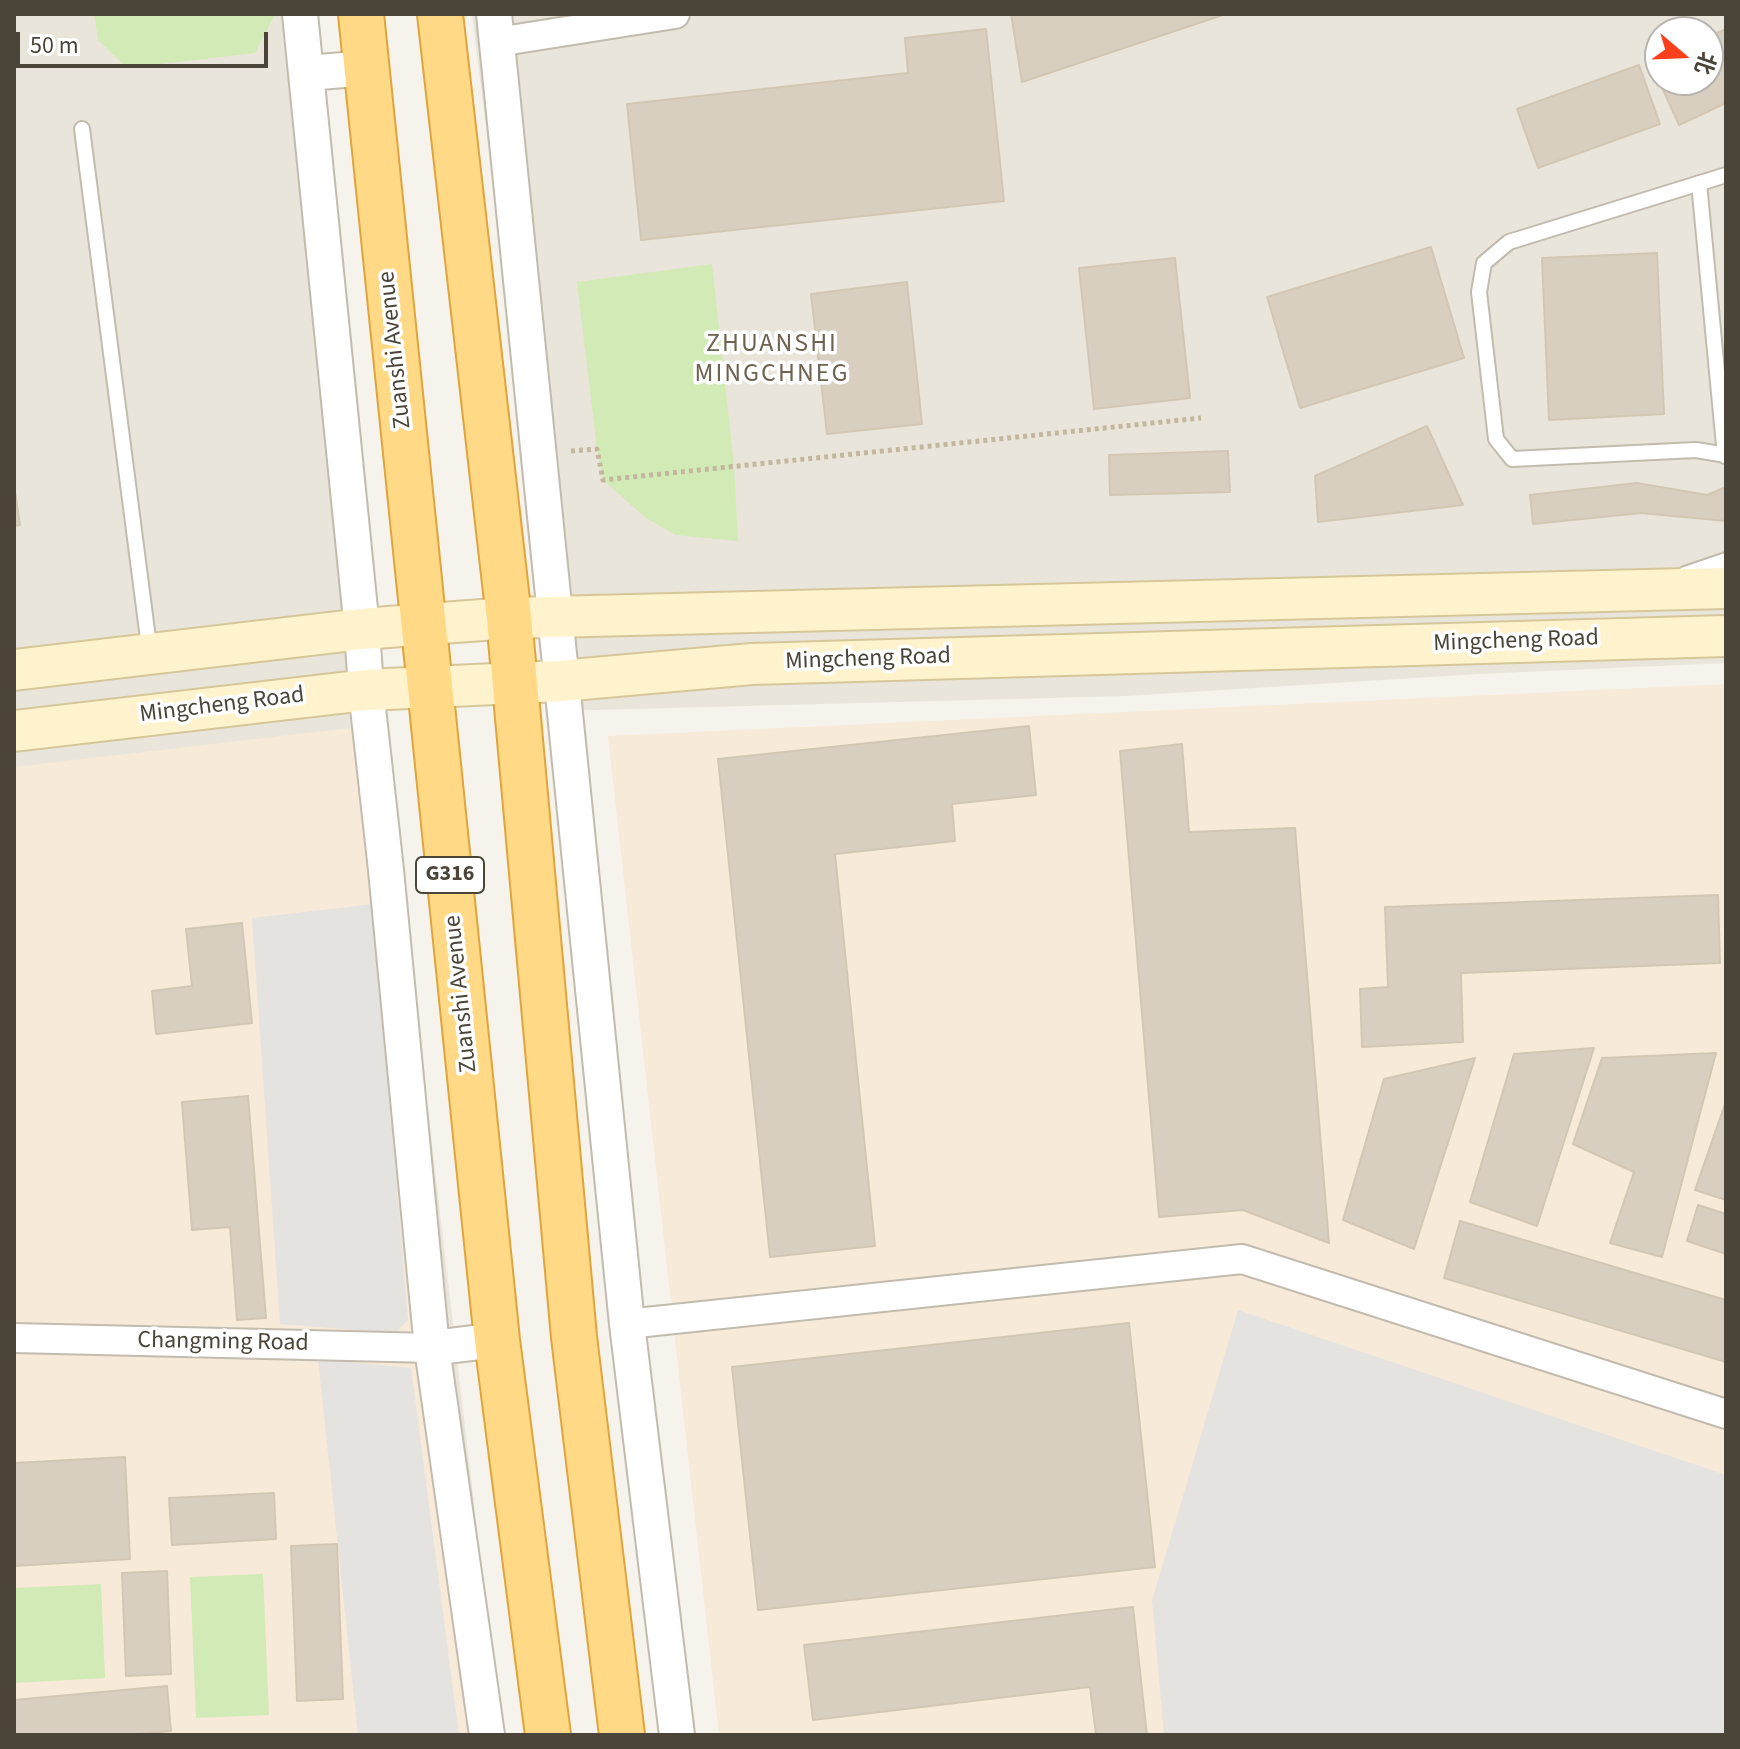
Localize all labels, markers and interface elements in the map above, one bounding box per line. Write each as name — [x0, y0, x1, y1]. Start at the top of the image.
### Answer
scale bar — [20, 16, 272, 66]
north arrow — [1644, 16, 1724, 96]
text: 50 m — [30, 28, 79, 63]
text: 北 — [1686, 48, 1724, 79]
street label: Zuanshi Avenue — [373, 270, 419, 430]
district label: ZHUANSHI MINGCHNEG — [695, 329, 849, 390]
street label: Mingcheng Road — [1433, 625, 1599, 659]
street label: Mingcheng Road — [785, 643, 951, 677]
street label: Mingcheng Road — [138, 682, 306, 730]
road number: G316 — [416, 857, 484, 893]
street label: Zuanshi Avenue — [439, 914, 485, 1074]
street label: Changming Road — [137, 1327, 309, 1359]

